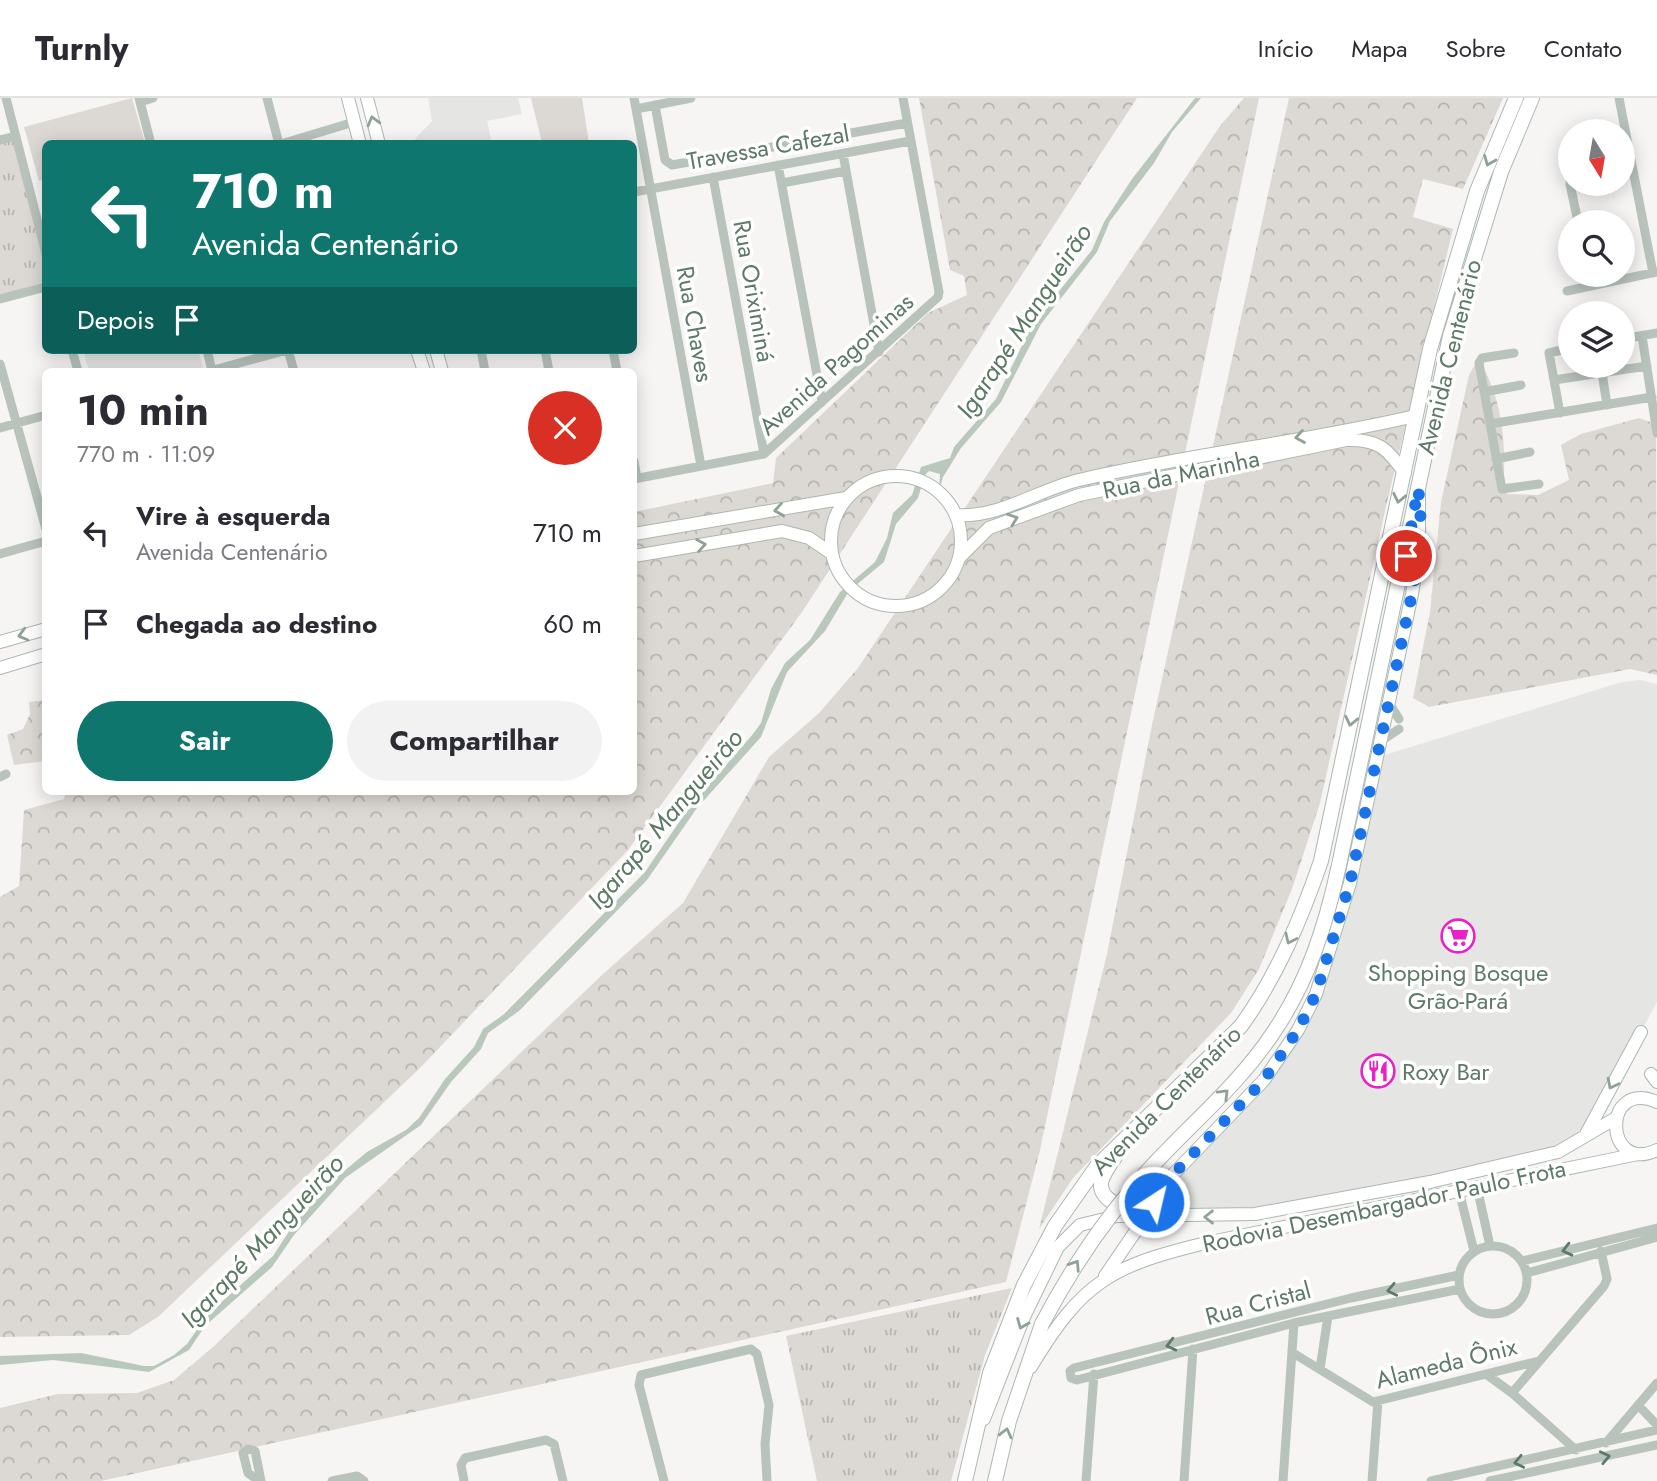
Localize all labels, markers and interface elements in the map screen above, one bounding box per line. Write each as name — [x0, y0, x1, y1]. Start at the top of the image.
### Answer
text: Turnly — [35, 25, 129, 72]
text: Início — [1258, 31, 1313, 66]
text: Mapa — [1351, 31, 1408, 66]
text: Sobre — [1446, 31, 1506, 66]
text: Contato — [1544, 31, 1622, 66]
one-way arrow — [367, 115, 381, 127]
street label: Travessa Cafezal — [684, 115, 852, 179]
north arrow — [1558, 119, 1634, 196]
map controls — [1558, 119, 1635, 378]
one-way arrow — [1484, 154, 1498, 166]
text: 710 m — [192, 156, 334, 226]
icon: left — [77, 168, 168, 259]
button: search — [1558, 210, 1635, 287]
water label: Igarapé Mangueirão — [947, 216, 1101, 426]
street label: Rua Oriximiná — [724, 217, 784, 365]
text: Avenida Centenário — [192, 221, 458, 267]
street label: Avenida Centenário — [1408, 256, 1490, 458]
street label: Rua Chaves — [668, 263, 722, 385]
street label: Avenida Pagominas — [751, 285, 921, 443]
text: Depois — [77, 301, 154, 339]
icon: arrive — [168, 301, 206, 339]
button: layers — [1558, 301, 1635, 378]
text: 10 min — [77, 380, 209, 441]
button: close — [528, 391, 602, 465]
one-way arrow — [1294, 429, 1306, 444]
text: 770 m · 11:09 — [77, 437, 215, 471]
street label: Rua da Marinha — [1099, 440, 1263, 508]
one-way arrow — [1393, 492, 1408, 504]
text: Vire à esquerda — [136, 497, 331, 535]
one-way arrow — [773, 502, 785, 517]
one-way arrow — [1007, 513, 1019, 527]
icon: left — [77, 514, 115, 552]
text: 710 m — [533, 514, 602, 552]
pin — [1376, 526, 1436, 586]
text: Avenida Centenário — [136, 535, 327, 569]
icon: arrive — [1387, 537, 1425, 575]
one-way arrow — [695, 538, 707, 553]
icon: arrive — [77, 605, 115, 643]
text: Chegada ao destino — [136, 605, 377, 643]
text: 60 m — [543, 605, 602, 643]
one-way arrow — [17, 627, 29, 641]
button: Sair — [77, 701, 333, 781]
button: Compartilhar — [347, 701, 602, 781]
one-way arrow — [1345, 715, 1360, 727]
water label: Igarapé Mangueirão — [578, 720, 752, 917]
supermarket icon: Shopping Bosque Grão-Pará — [1439, 917, 1477, 955]
one-way arrow — [1285, 932, 1299, 944]
place label: Shopping Bosque Grão-Pará — [1368, 955, 1548, 1018]
street label: Avenida Centenário — [1083, 1017, 1249, 1183]
restaurant icon: Roxy Bar — [1359, 1052, 1397, 1090]
place label: Roxy Bar — [1402, 1054, 1490, 1089]
one-way arrow — [1606, 1077, 1620, 1089]
one-way arrow — [1216, 1089, 1229, 1102]
water label: Igarapé Mangueirão — [171, 1146, 353, 1336]
street label: Rodovia Desembargador Paulo Frota — [1199, 1150, 1569, 1262]
position arrow — [1117, 1165, 1191, 1239]
one-way arrow — [1204, 1209, 1214, 1225]
one-way arrow — [1561, 1242, 1573, 1256]
one-way arrow — [1067, 1260, 1080, 1273]
street label: Rua Cristal — [1201, 1272, 1315, 1334]
one-way arrow — [1386, 1281, 1398, 1296]
one-way arrow — [1016, 1318, 1030, 1330]
street label: Alameda Ônix — [1372, 1328, 1521, 1397]
one-way arrow — [1166, 1337, 1178, 1351]
one-way arrow — [998, 1427, 1012, 1439]
one-way arrow — [1599, 1450, 1611, 1465]
one-way arrow — [1513, 1453, 1525, 1468]

